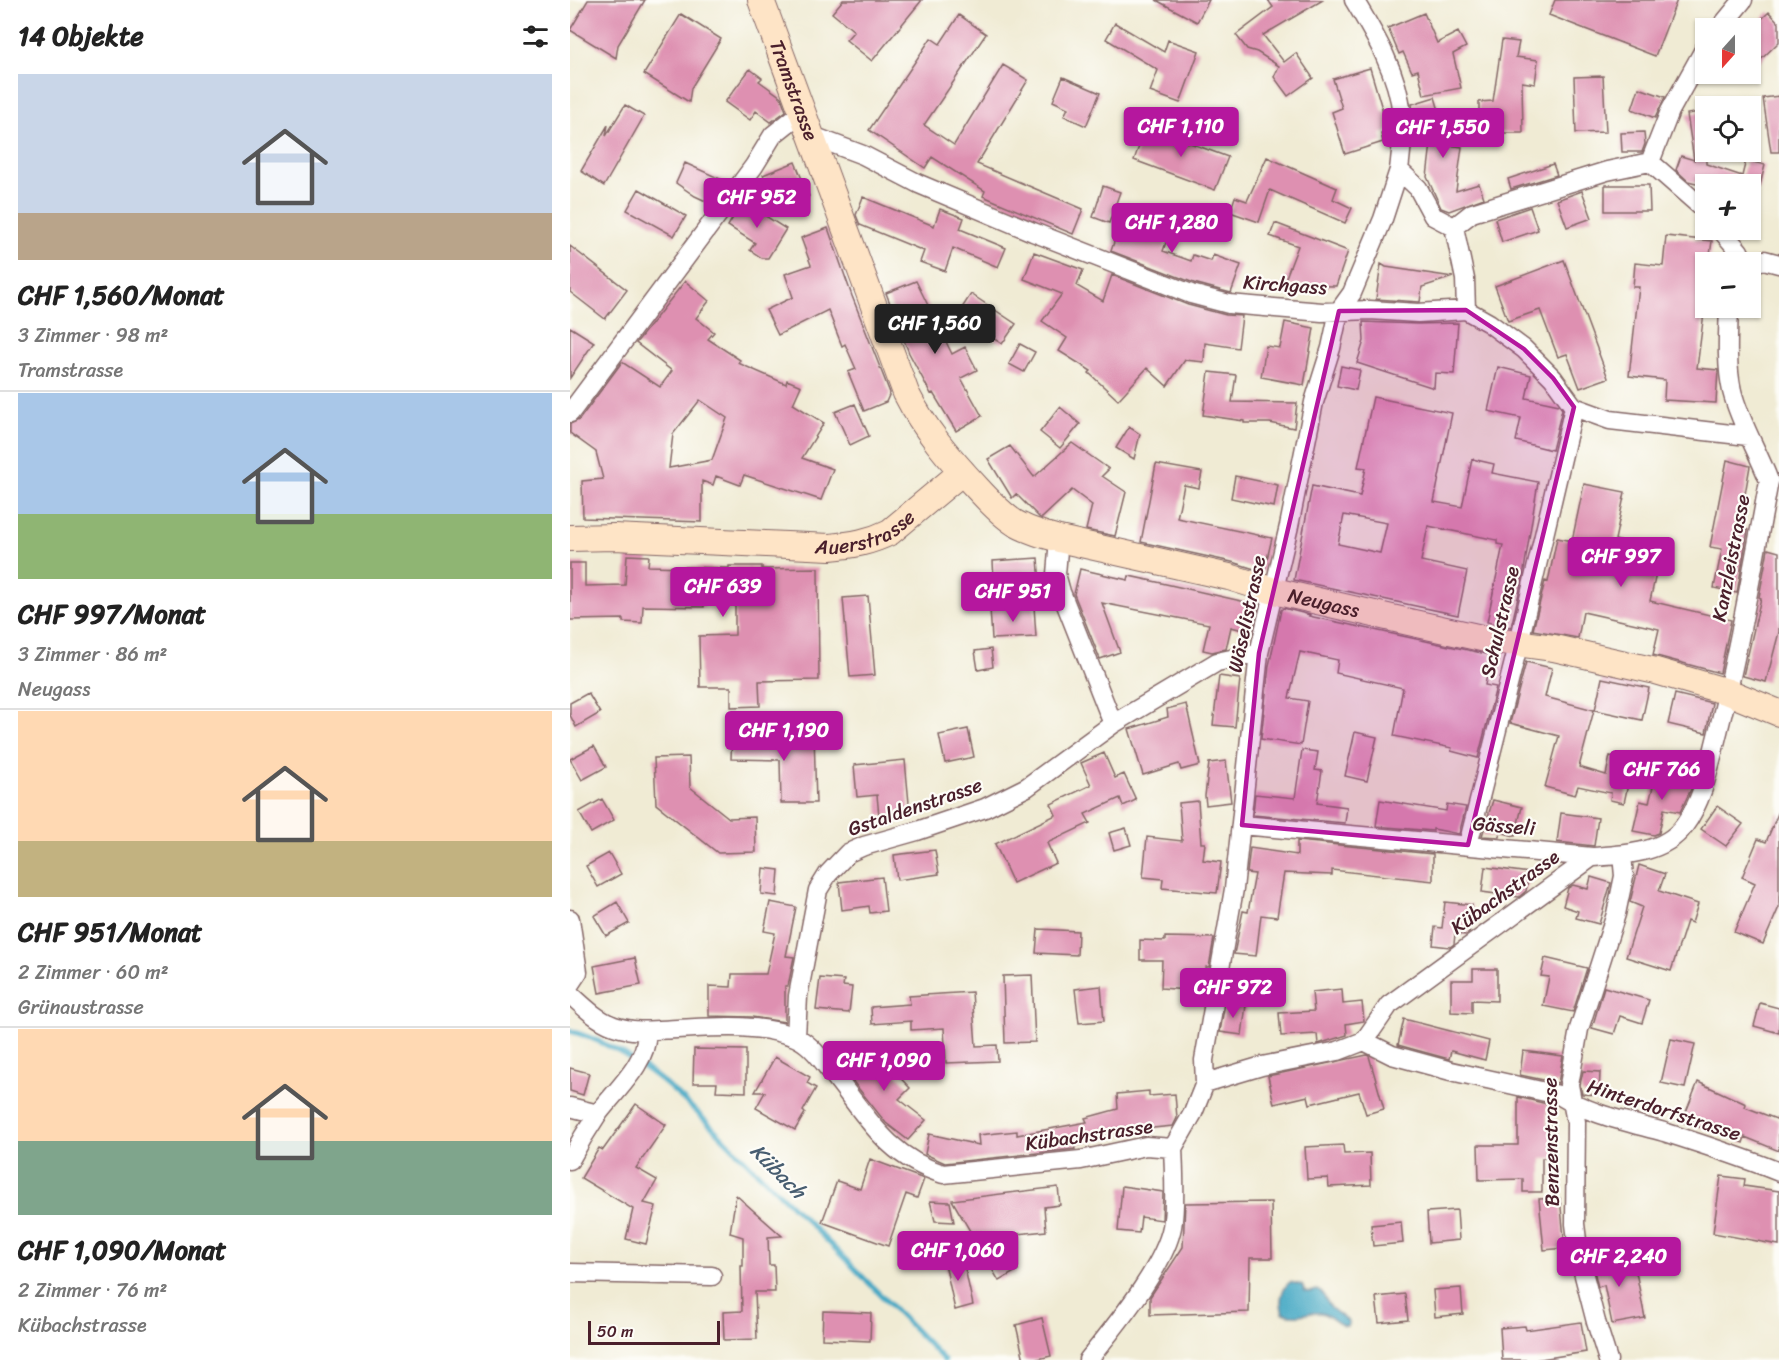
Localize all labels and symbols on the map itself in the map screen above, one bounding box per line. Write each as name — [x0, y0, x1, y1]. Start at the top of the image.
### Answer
north arrow — [1695, 18, 1761, 84]
street label: Tramstrasse — [760, 35, 829, 146]
pin: CHF 1,110 — [1112, 107, 1250, 158]
pin: CHF 1,550 — [1374, 108, 1512, 159]
pin: CHF 952 — [702, 178, 812, 229]
pin: CHF 1,280 — [1103, 203, 1241, 254]
street label: Kirchgass — [1242, 265, 1329, 305]
pin: CHF 1,560 — [866, 304, 1004, 355]
street label: Kanzleistrasse — [1702, 491, 1760, 625]
street label: Auerstrasse — [813, 500, 923, 565]
pin: CHF 997 — [1566, 537, 1676, 588]
street label: Wäselistrasse — [1218, 552, 1276, 676]
street label: Schulstrasse — [1470, 562, 1530, 681]
pin: CHF 639 — [668, 567, 778, 618]
pin: CHF 951 — [958, 572, 1068, 623]
street label: Neugass — [1285, 577, 1364, 628]
pin: CHF 1,190 — [715, 711, 853, 762]
pin: CHF 766 — [1607, 750, 1717, 801]
street label: Gstaldenstrasse — [843, 768, 987, 846]
street label: Gässeli — [1471, 806, 1538, 846]
street label: Kübachstrasse — [1443, 840, 1568, 944]
pin: CHF 972 — [1178, 968, 1288, 1019]
pin: CHF 1,090 — [815, 1041, 953, 1092]
street label: Hinterdorfstrasse — [1583, 1069, 1745, 1151]
street label: Benzenstrasse — [1532, 1077, 1570, 1207]
street label: Kübachstrasse — [1023, 1109, 1155, 1161]
water label: Kübach — [741, 1134, 817, 1210]
pin: CHF 1,060 — [889, 1231, 1027, 1282]
pin: CHF 2,240 — [1550, 1237, 1688, 1288]
scale bar — [588, 1318, 720, 1346]

